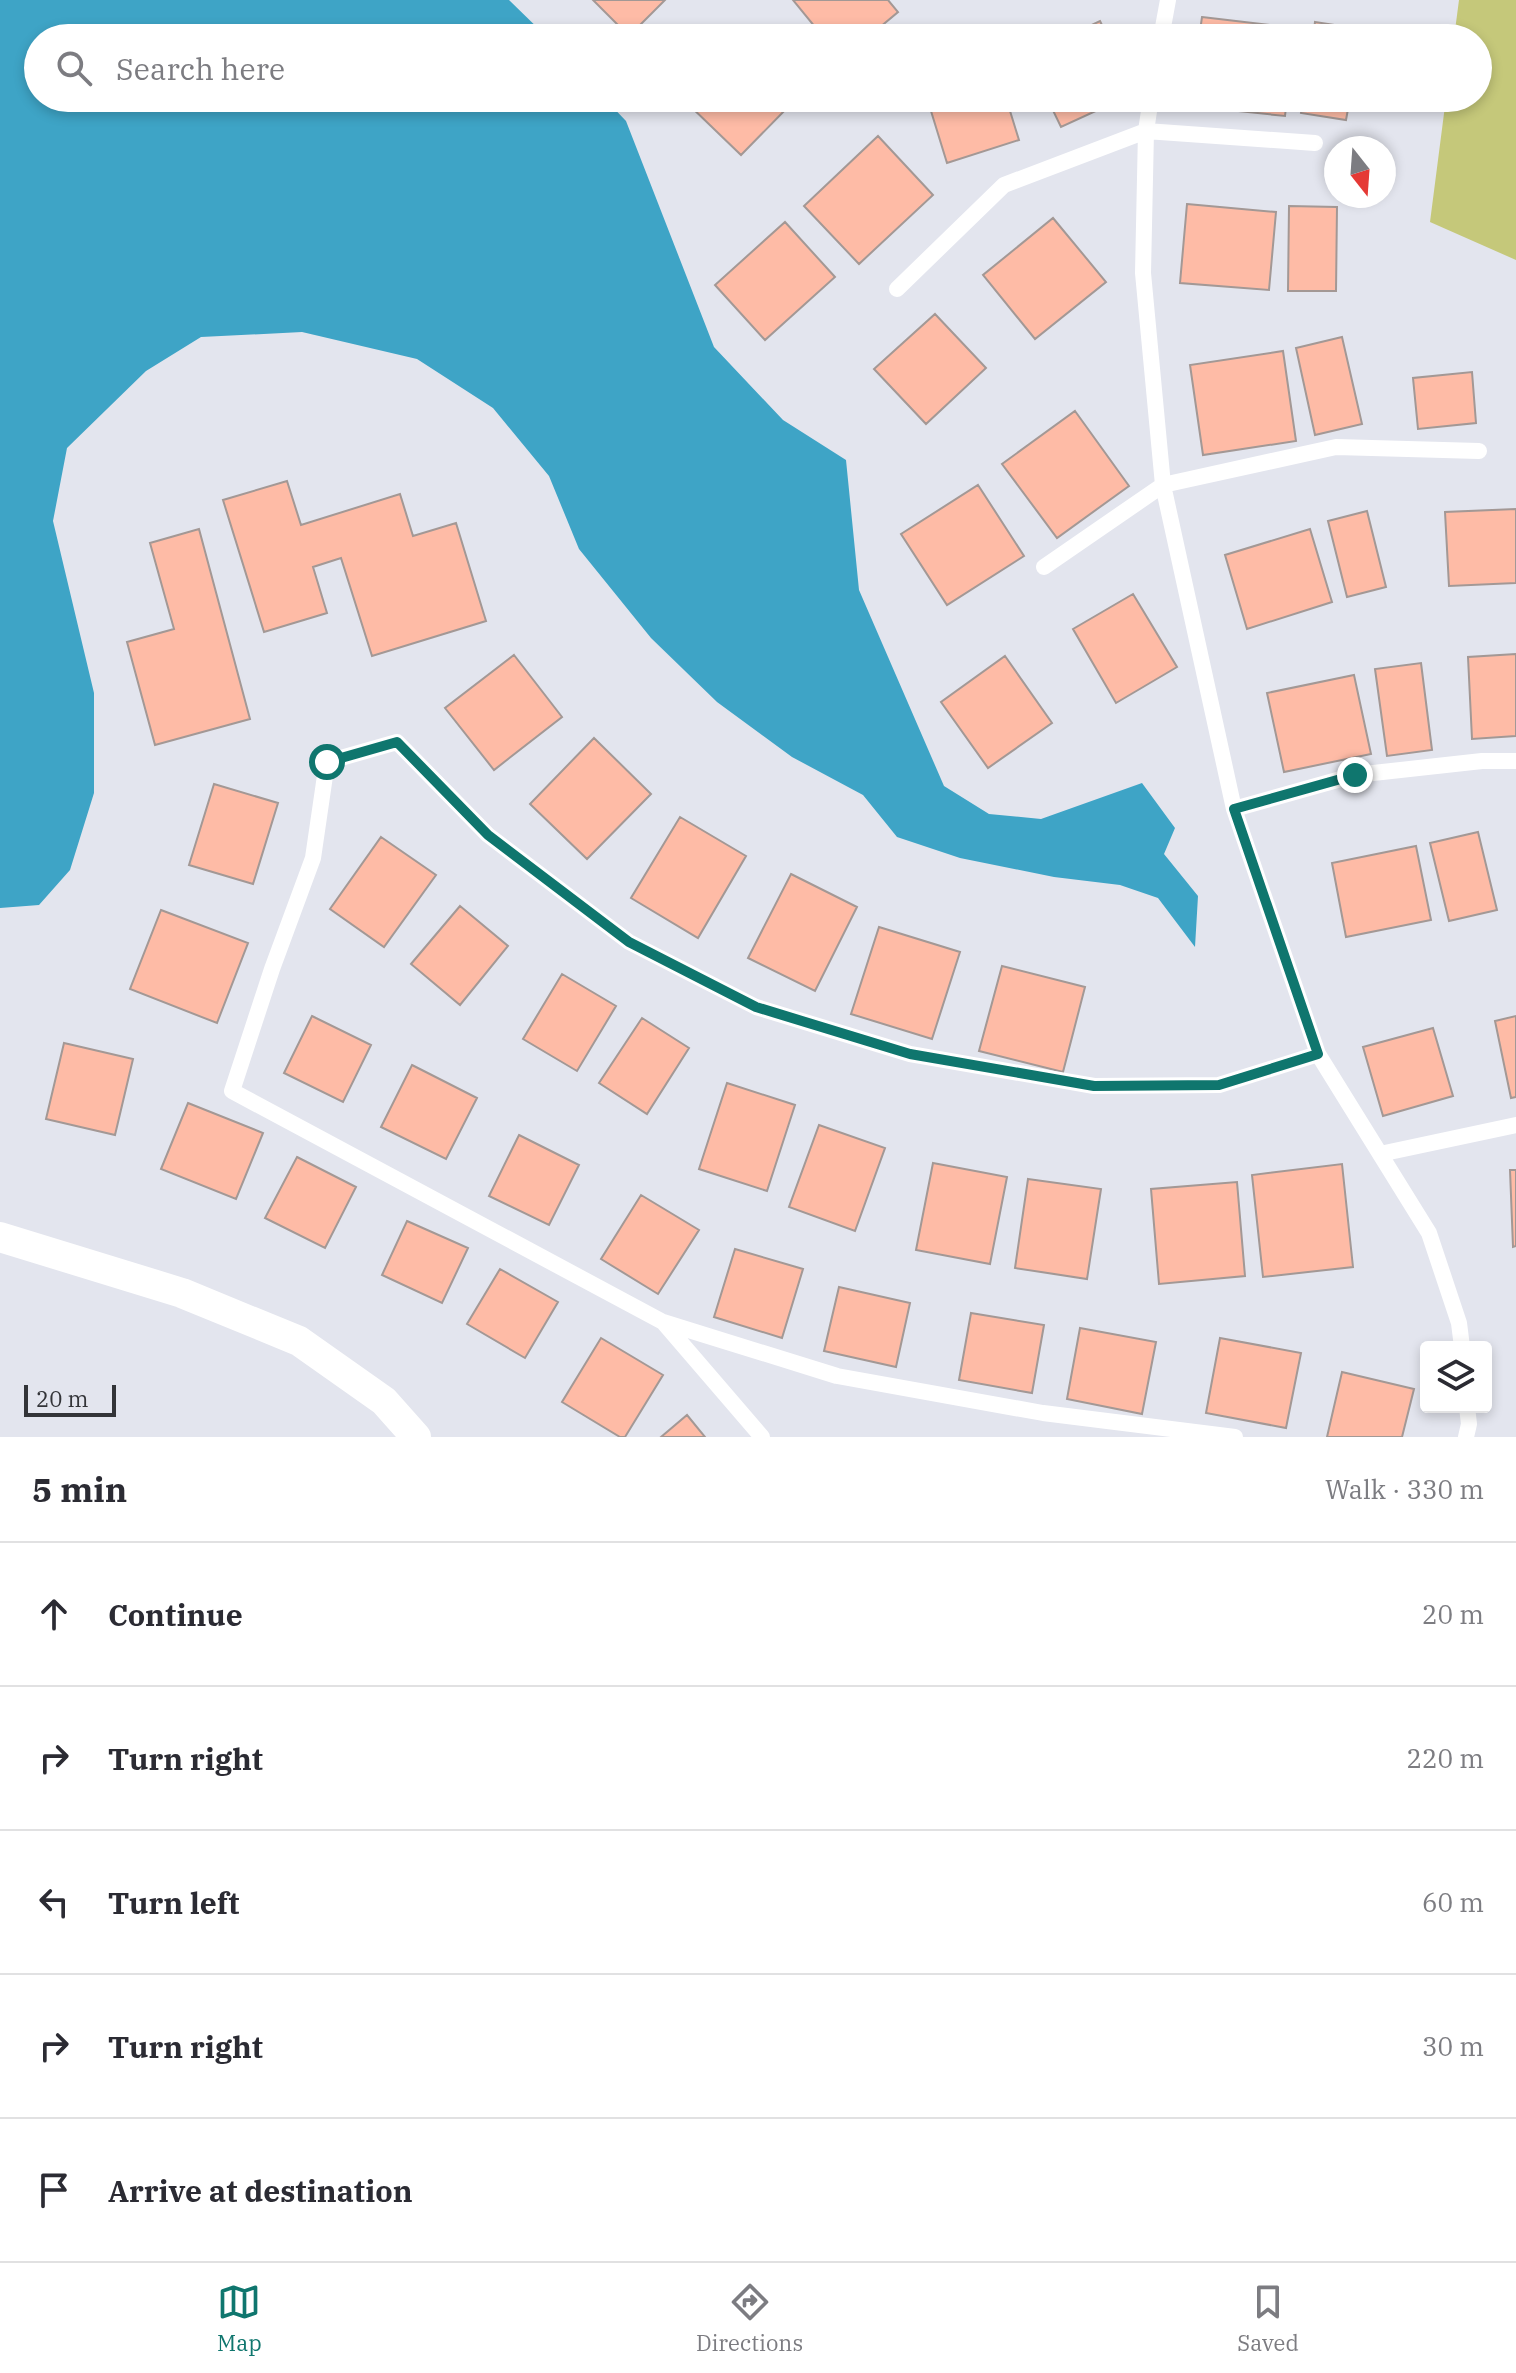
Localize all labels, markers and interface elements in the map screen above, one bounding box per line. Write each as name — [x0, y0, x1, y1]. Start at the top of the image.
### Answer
search box — [24, 24, 1492, 112]
icon: search — [52, 46, 96, 90]
text: Search here — [116, 49, 285, 88]
north arrow — [1324, 136, 1396, 208]
route start — [309, 744, 345, 780]
route end — [1337, 757, 1373, 793]
map controls — [1420, 1341, 1492, 1413]
button: layers — [1420, 1341, 1492, 1413]
scale bar — [24, 1381, 116, 1417]
text: 20 m — [36, 1384, 88, 1413]
text: 5 min — [32, 1467, 127, 1511]
text: Walk · 330 m — [1325, 1472, 1484, 1506]
icon: ahead — [32, 1592, 76, 1636]
text: Continue — [108, 1595, 243, 1634]
text: 20 m — [1422, 1597, 1484, 1631]
icon: right — [32, 1736, 76, 1780]
text: Turn right — [108, 1739, 263, 1778]
text: 220 m — [1406, 1741, 1484, 1775]
icon: left — [32, 1880, 76, 1924]
text: Turn left — [108, 1883, 240, 1922]
text: 60 m — [1422, 1885, 1484, 1919]
icon: right — [32, 2024, 76, 2068]
text: Turn right — [108, 2027, 263, 2066]
text: 30 m — [1422, 2029, 1484, 2063]
icon: arrive — [32, 2168, 76, 2212]
text: Arrive at destination — [108, 2171, 413, 2210]
tab: Map — [217, 2280, 262, 2357]
tab: Directions — [696, 2280, 803, 2357]
tab: Saved — [1237, 2280, 1299, 2357]

